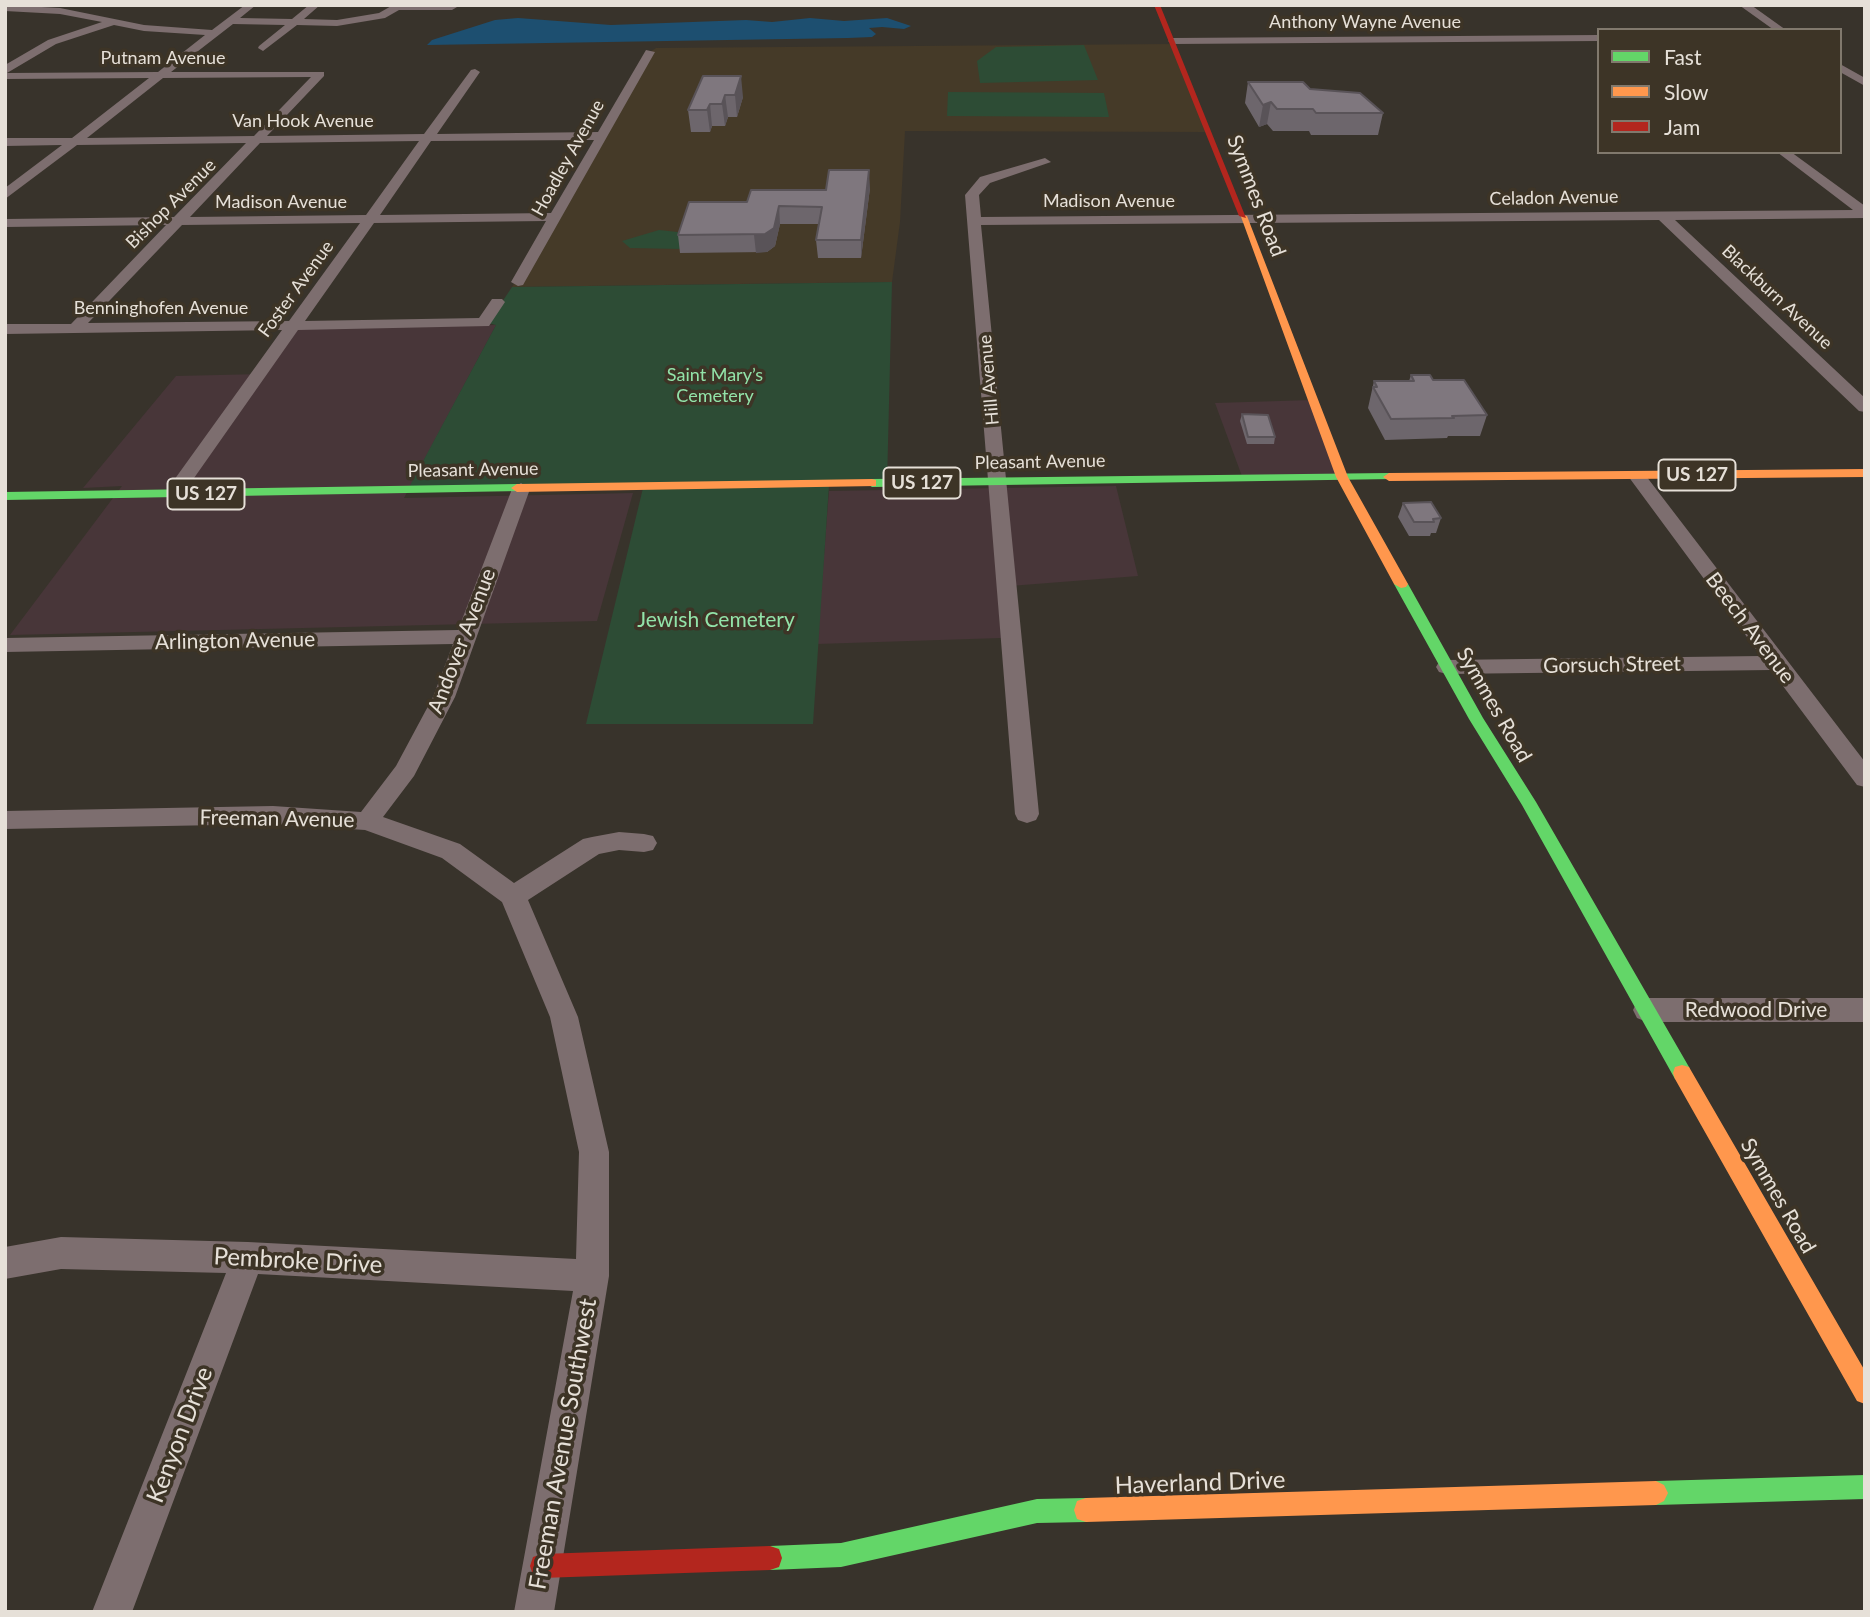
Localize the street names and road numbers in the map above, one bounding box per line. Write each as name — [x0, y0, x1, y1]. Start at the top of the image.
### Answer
street label: Anthony Wayne Avenue — [1269, 11, 1461, 33]
street label: Putnam Avenue — [100, 47, 226, 69]
street label: Hoadley Avenue — [527, 96, 609, 220]
street label: Van Hook Avenue — [232, 110, 374, 132]
street label: Symmes Road — [1221, 132, 1291, 260]
street label: Bishop Avenue — [122, 155, 220, 253]
street label: Celadon Avenue — [1489, 186, 1619, 210]
street label: Madison Avenue — [1043, 190, 1175, 212]
street label: Madison Avenue — [215, 191, 347, 213]
street label: Foster Avenue — [254, 237, 338, 341]
street label: Blackburn Avenue — [1717, 240, 1837, 354]
street label: Benninghofen Avenue — [74, 297, 248, 319]
street label: Hill Avenue — [974, 334, 1004, 426]
street label: Pleasant Avenue — [974, 450, 1106, 474]
street label: Pleasant Avenue — [407, 458, 539, 482]
road number: US 127 — [1658, 460, 1736, 490]
road number: US 127 — [884, 468, 960, 498]
road number: US 127 — [168, 478, 244, 509]
street label: Andover Avenue — [423, 565, 501, 717]
street label: Beech Avenue — [1700, 568, 1800, 688]
street label: Arlington Avenue — [155, 627, 315, 655]
street label: Symmes Road — [1451, 643, 1537, 767]
street label: Gorsuch Street — [1543, 651, 1681, 679]
street label: Freeman Avenue — [199, 805, 355, 833]
street label: Redwood Drive — [1685, 997, 1827, 1023]
street label: Symmes Road — [1735, 1134, 1821, 1258]
street label: Pembroke Drive — [213, 1242, 383, 1280]
street label: Freeman Avenue Southwest — [523, 1296, 603, 1592]
street label: Kenyon Drive — [141, 1363, 219, 1507]
street label: Haverland Drive — [1114, 1466, 1286, 1500]

